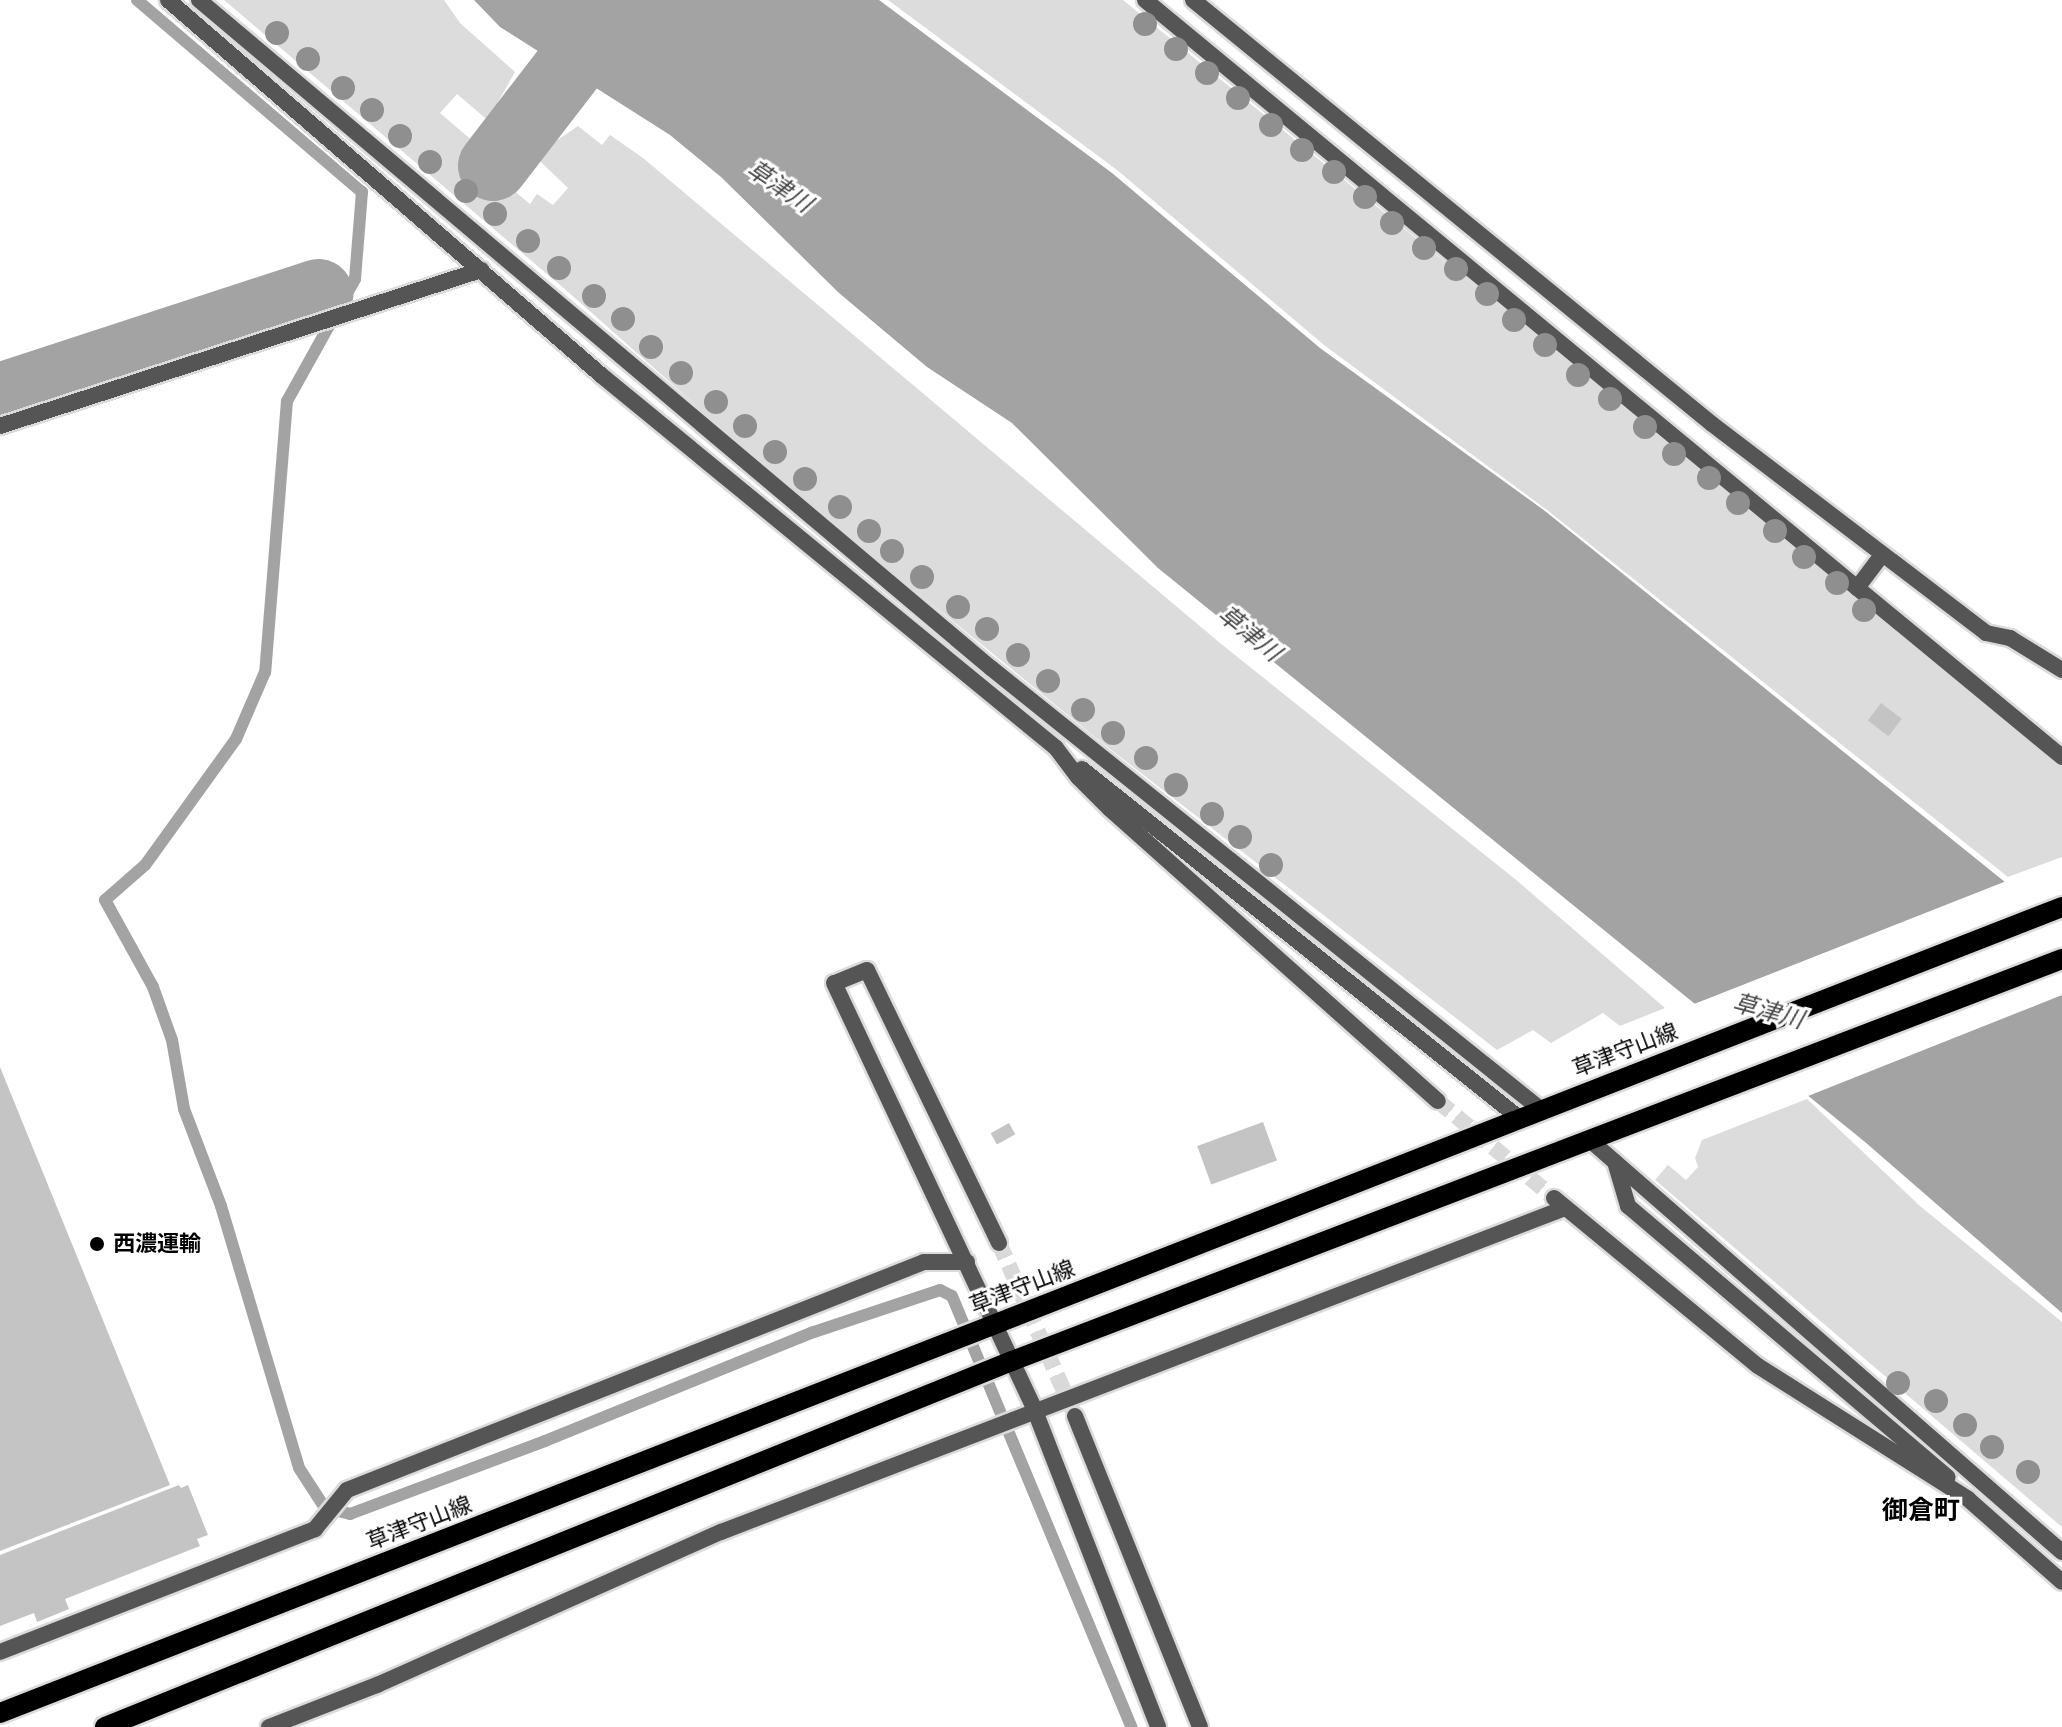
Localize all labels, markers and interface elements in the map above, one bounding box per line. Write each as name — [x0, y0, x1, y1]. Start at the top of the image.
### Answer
water label: 草津川 — [741, 155, 817, 219]
water label: 草津川 — [1212, 600, 1286, 668]
water label: 草津川 — [1729, 989, 1807, 1035]
street label: 草津守山線 — [1569, 1018, 1681, 1082]
place label: 西濃運輸 — [113, 1231, 201, 1257]
marker: 西濃運輸 — [88, 1235, 106, 1253]
street label: 草津守山線 — [966, 1255, 1078, 1319]
street label: 草津守山線 — [363, 1491, 475, 1555]
district label: 御倉町 — [1882, 1495, 1960, 1527]

